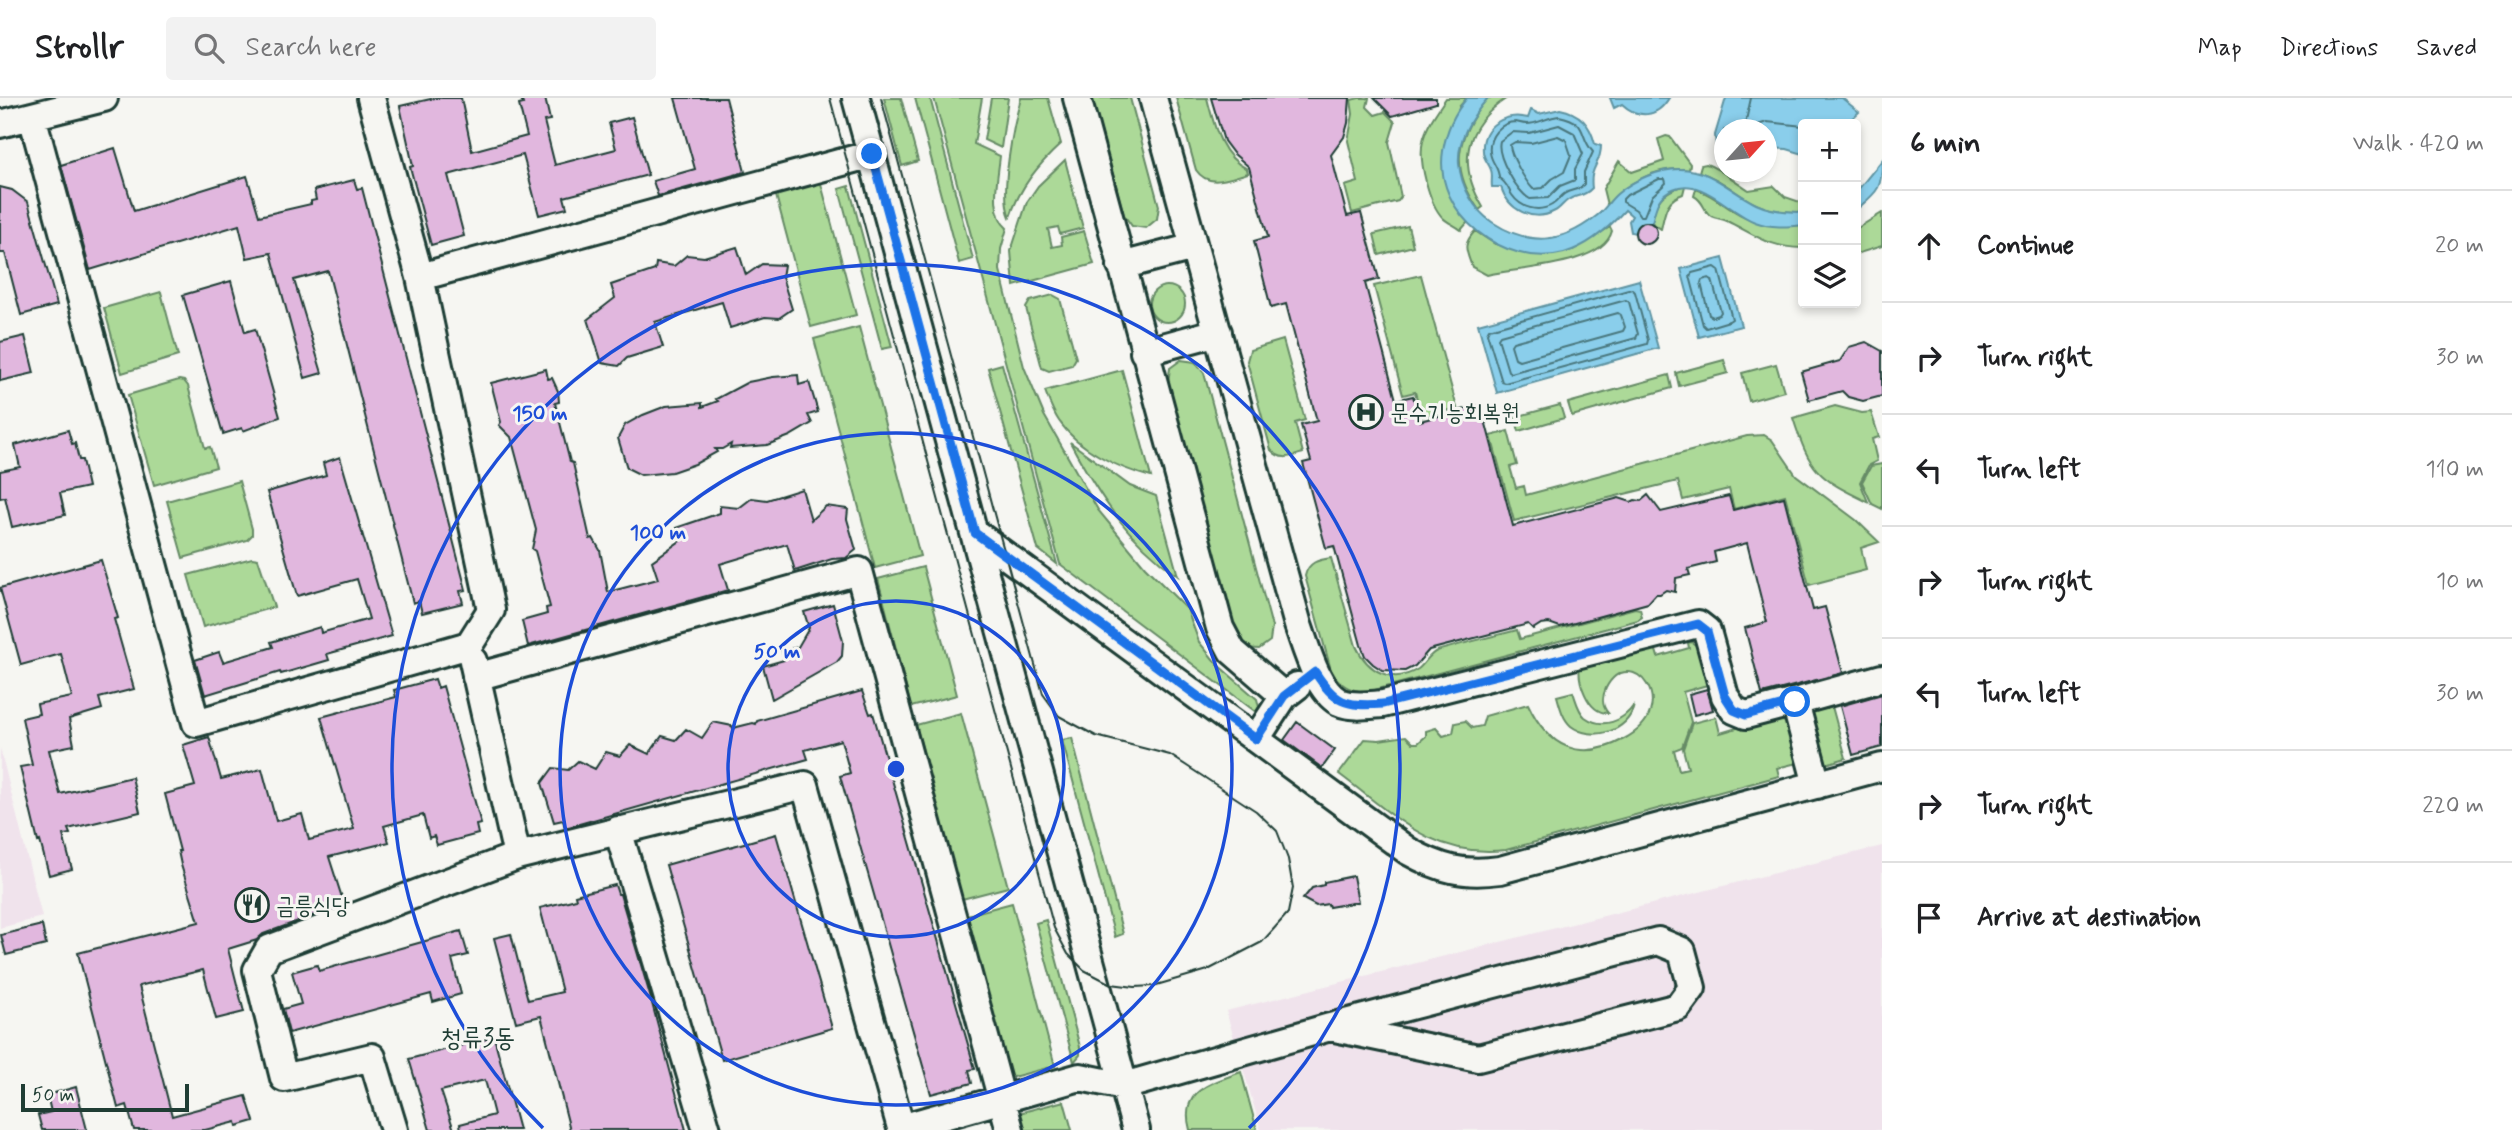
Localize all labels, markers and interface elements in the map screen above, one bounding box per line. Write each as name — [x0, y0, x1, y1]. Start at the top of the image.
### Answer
search box — [166, 17, 656, 80]
text: Strollr — [35, 26, 124, 70]
icon: search — [190, 29, 228, 67]
text: Search here — [246, 31, 377, 65]
text: Map — [2198, 33, 2242, 64]
text: Directions — [2280, 33, 2378, 64]
text: Saved — [2416, 33, 2477, 64]
north arrow — [1714, 119, 1777, 182]
map controls — [1798, 119, 1861, 308]
button: + — [1798, 119, 1861, 182]
text: 6 min — [1910, 124, 1981, 163]
text: Walk · 420 m — [2353, 129, 2484, 159]
route end — [856, 138, 887, 169]
button: − — [1798, 182, 1861, 245]
icon: ahead — [1910, 227, 1948, 265]
text: Continue — [1977, 229, 2074, 263]
text: 20 m — [2435, 231, 2484, 261]
button: layers — [1798, 245, 1861, 308]
icon: right — [1910, 339, 1948, 377]
text: Turn right — [1977, 341, 2093, 375]
text: 30 m — [2436, 343, 2484, 373]
hospital icon: 문수기능회복원 — [1347, 393, 1385, 431]
place label: 문수기능회복원 — [1390, 399, 1520, 429]
text: 150 m — [512, 400, 568, 428]
icon: left — [1910, 451, 1948, 489]
text: Turn left — [1977, 453, 2081, 487]
text: 110 m — [2425, 455, 2484, 485]
text: 100 m — [630, 519, 686, 547]
icon: right — [1910, 563, 1948, 601]
text: Turn right — [1977, 565, 2093, 599]
text: 10 m — [2436, 567, 2484, 597]
text: 50 m — [754, 638, 801, 666]
icon: left — [1910, 675, 1948, 713]
text: Turn left — [1977, 677, 2081, 711]
text: 30 m — [2436, 679, 2484, 709]
route start — [1779, 686, 1810, 717]
centre of rings — [884, 757, 908, 781]
icon: right — [1910, 787, 1948, 825]
text: Turn right — [1977, 789, 2093, 823]
text: 220 m — [2422, 791, 2484, 821]
restaurant icon: 금릉식당 — [233, 886, 271, 924]
place label: 금릉식당 — [276, 892, 351, 922]
icon: arrive — [1910, 899, 1948, 937]
text: Arrive at destination — [1977, 901, 2201, 935]
district label: 청류3동 — [441, 1022, 515, 1056]
scale bar — [21, 1081, 189, 1113]
text: 50 m — [32, 1083, 75, 1108]

